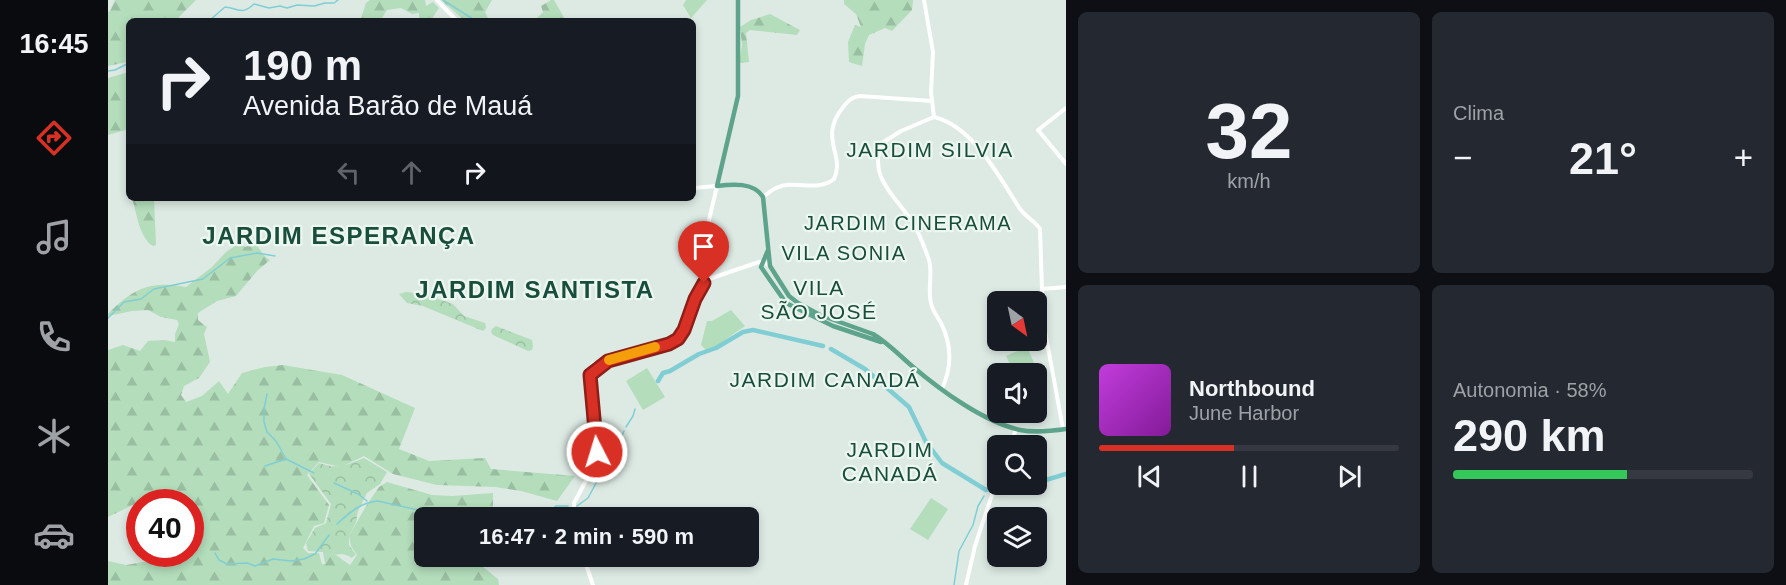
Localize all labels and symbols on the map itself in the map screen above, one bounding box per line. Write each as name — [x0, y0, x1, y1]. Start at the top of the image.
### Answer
district label: JARDIM SILVIA — [846, 138, 1014, 161]
district label: JARDIM CINERAMA — [804, 212, 1012, 234]
pin — [678, 221, 729, 283]
district label: JARDIM ESPERANÇA — [202, 222, 476, 249]
district label: VILA SONIA — [781, 242, 907, 264]
district label: JARDIM SANTISTA — [415, 276, 655, 303]
district label: VILA SÃO JOSÉ — [760, 276, 878, 323]
north arrow — [987, 291, 1047, 351]
district label: JARDIM CANADÁ — [729, 368, 921, 391]
position arrow — [565, 420, 629, 484]
district label: JARDIM CANADÁ — [842, 438, 938, 485]
speed limit sign: 40 — [126, 489, 204, 567]

